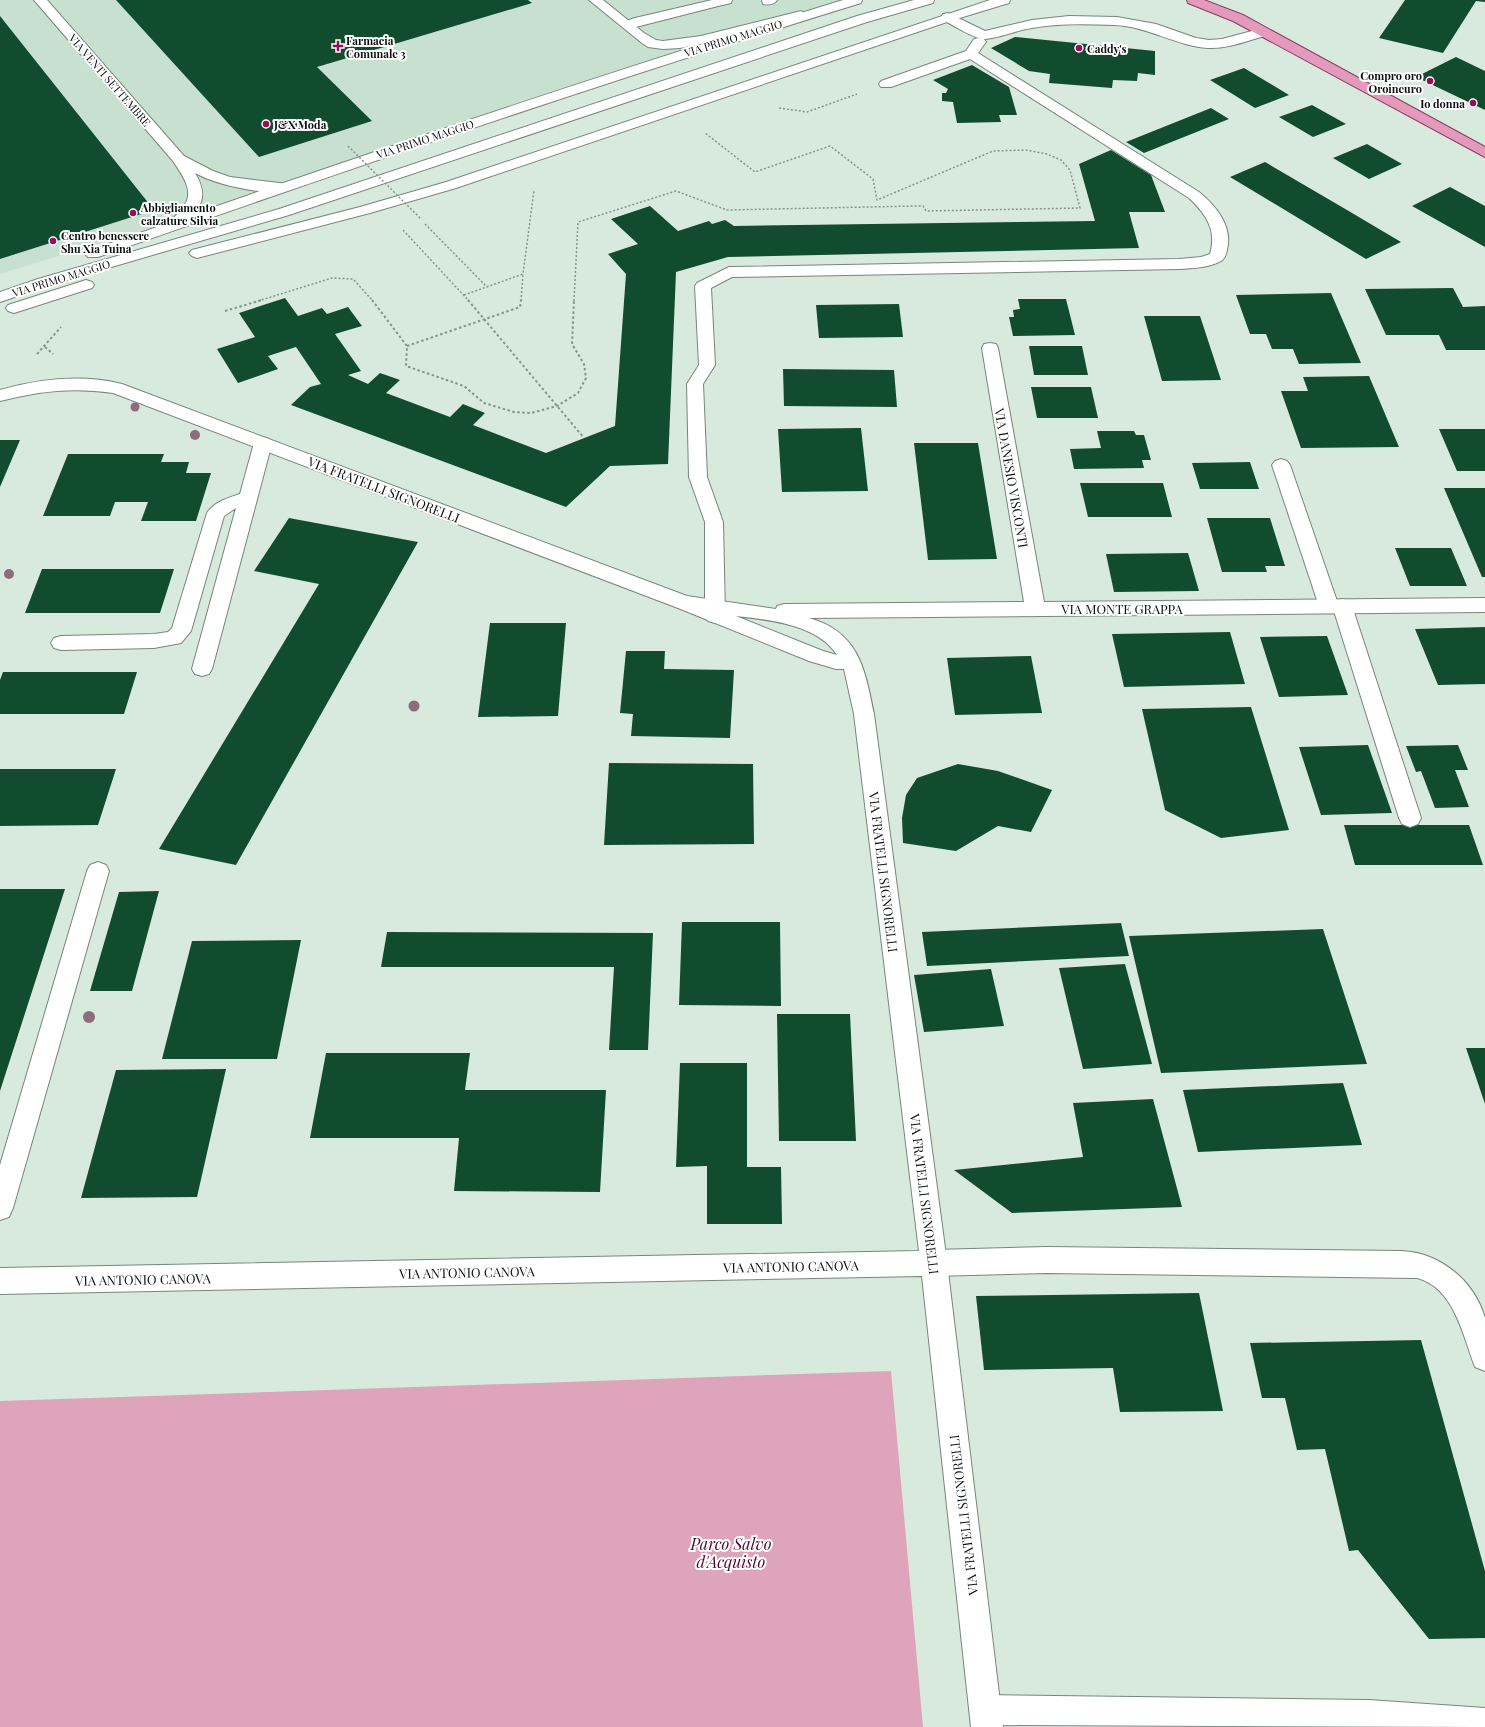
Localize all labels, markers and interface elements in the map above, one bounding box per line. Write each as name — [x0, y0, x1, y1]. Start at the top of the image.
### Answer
street label: VIA PRIMO MAGGIO — [681, 16, 784, 60]
street label: VIA VENTI SETTEMBRE — [65, 30, 155, 130]
place label: Farmacia Comunale 3 — [346, 33, 406, 61]
marker: Farmacia Comunale 3 — [333, 41, 343, 51]
place label: Caddy's — [1087, 41, 1127, 56]
marker: Caddy's — [1074, 43, 1084, 53]
place label: Compro oro Oroineuro — [1360, 68, 1422, 96]
marker: Compro oro Oroineuro — [1425, 76, 1435, 86]
place label: Io donna — [1420, 96, 1465, 111]
marker: Io donna — [1468, 98, 1478, 108]
street label: VIA PRIMO MAGGIO — [373, 116, 476, 162]
place label: J&X Moda — [273, 117, 327, 132]
marker: J&X Moda — [261, 119, 271, 129]
place label: Abbigliamento calzature Silvia — [140, 200, 218, 228]
marker: Abbigliamento calzature Silvia — [128, 208, 138, 218]
place label: Centro benessere Shu Xia Tuina — [61, 228, 149, 256]
marker: Centro benessere Shu Xia Tuina — [48, 236, 58, 246]
street label: VIA PRIMO MAGGIO — [9, 256, 112, 300]
street label: VIA DANESIO VISCONTI — [991, 406, 1033, 549]
street label: VIA FRATELLI SIGNORELLI — [305, 452, 462, 526]
street label: VIA MONTE GRAPPA — [1060, 600, 1184, 617]
street label: VIA FRATELLI SIGNORELLI — [866, 790, 902, 953]
street label: VIA FRATELLI SIGNORELLI — [907, 1112, 943, 1275]
street label: VIA ANTONIO CANOVA — [722, 1256, 860, 1276]
street label: VIA ANTONIO CANOVA — [398, 1262, 536, 1282]
street label: VIA ANTONIO CANOVA — [74, 1269, 212, 1289]
street label: VIA FRATELLI SIGNORELLI — [945, 1434, 981, 1597]
park label: Parco Salvo d'Acquisto — [690, 1533, 772, 1572]

